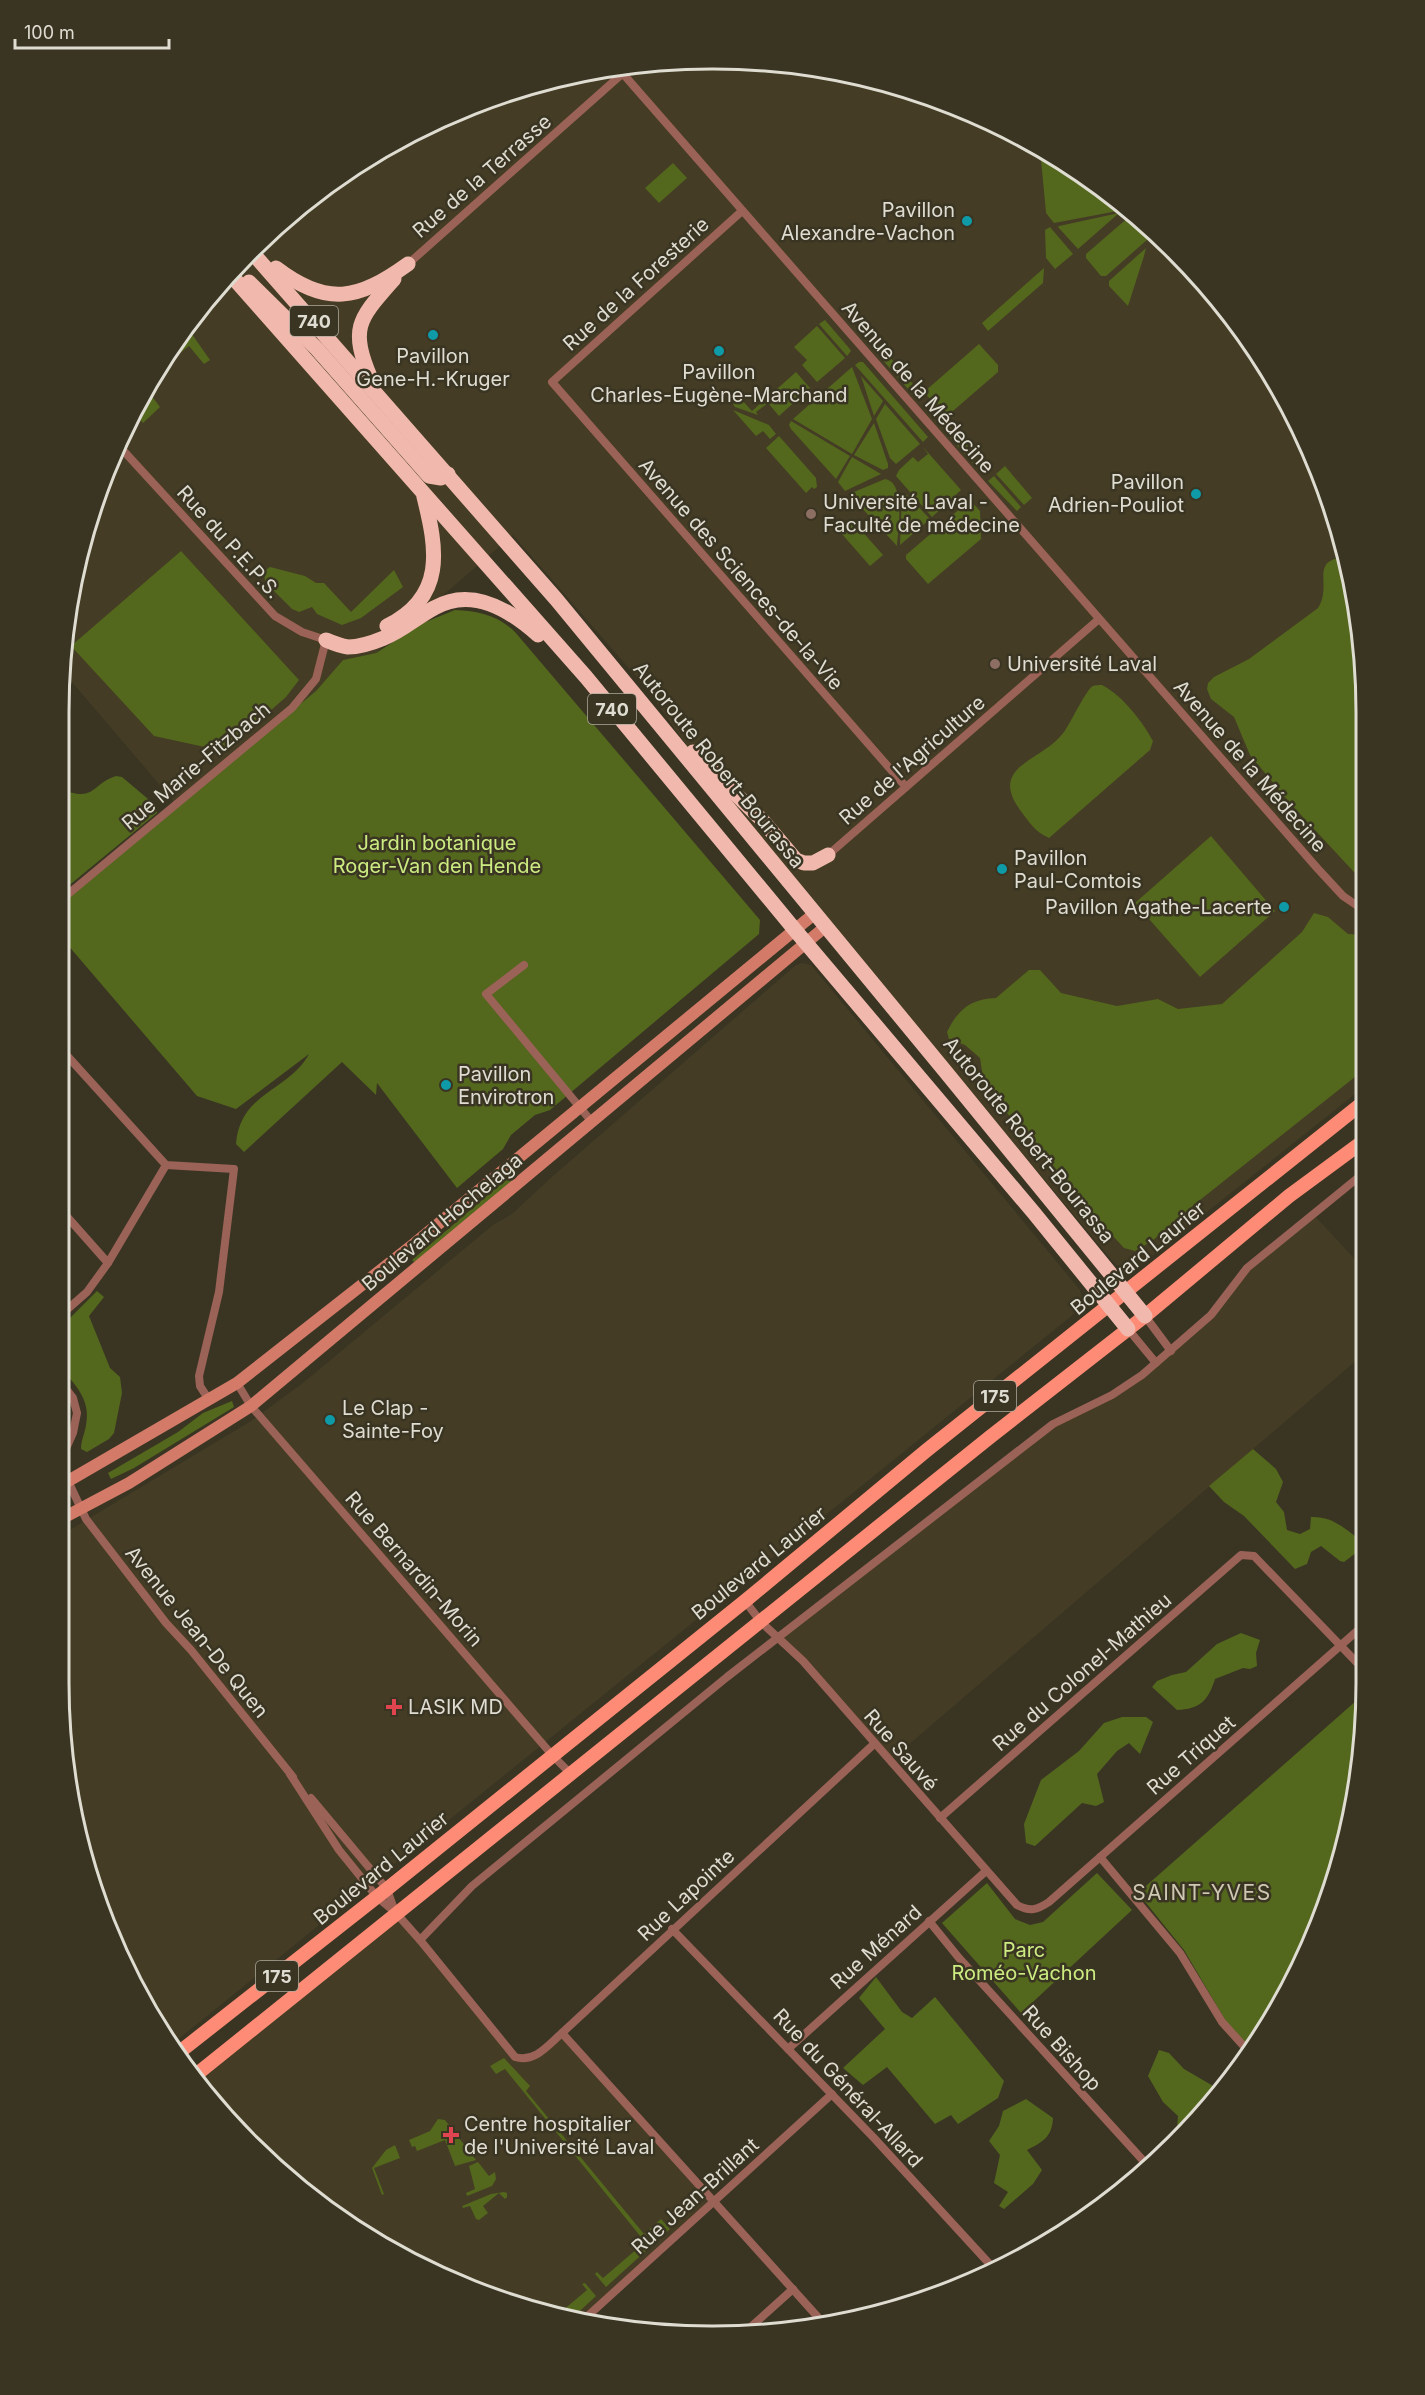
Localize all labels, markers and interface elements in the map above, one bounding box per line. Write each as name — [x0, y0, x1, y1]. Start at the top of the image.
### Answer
scale bar — [15, 12, 170, 50]
text: 100 m — [24, 22, 75, 43]
street label: Rue de la Terrasse — [408, 109, 556, 243]
place label: Pavillon Alexandre-Vachon — [781, 198, 955, 245]
street label: Rue de la Foresterie — [558, 212, 714, 356]
marker: Pavillon Alexandre-Vachon — [960, 214, 974, 228]
street label: Avenue de la Médecine — [837, 296, 999, 478]
road number: 740 — [290, 306, 338, 336]
marker: Pavillon Gene-H.-Kruger — [426, 328, 440, 342]
place label: Pavillon Gene-H.-Kruger — [356, 344, 510, 391]
marker: Pavillon Charles-Eugène-Marchand — [712, 344, 726, 358]
place label: Pavillon Charles-Eugène-Marchand — [590, 360, 848, 407]
street label: Avenue des Sciences-de-la-Vie — [634, 453, 848, 695]
place label: Pavillon Adrien-Pouliot — [1048, 470, 1184, 517]
street label: Rue du P.E.P.S. — [172, 481, 286, 603]
marker: Pavillon Adrien-Pouliot — [1189, 487, 1203, 501]
place label: Université Laval - Faculté de médecine — [823, 490, 1020, 537]
marker: Université Laval - Faculté de médecine — [804, 507, 818, 521]
place label: Université Laval — [1007, 652, 1157, 676]
street label: Autoroute Robert-Bourassa — [628, 657, 810, 873]
marker: Université Laval — [988, 657, 1002, 671]
street label: Avenue de la Médecine — [1169, 675, 1331, 857]
street label: Rue de l'Agriculture — [834, 690, 990, 830]
road number: 740 — [588, 694, 636, 724]
street label: Rue Marie-Fitzbach — [117, 697, 275, 835]
park label: Jardin botanique Roger-Van den Hende — [333, 831, 541, 878]
place label: Pavillon Paul-Comtois — [1014, 846, 1142, 893]
marker: Pavillon Paul-Comtois — [995, 862, 1009, 876]
place label: Pavillon Agathe-Lacerte — [1045, 895, 1272, 919]
marker: Pavillon Agathe-Lacerte — [1277, 900, 1291, 914]
street label: Autoroute Robert-Bourassa — [938, 1032, 1120, 1248]
place label: Pavillon Envirotron — [458, 1062, 554, 1109]
marker: Pavillon Envirotron — [439, 1078, 453, 1092]
street label: Boulevard Hochelaga — [357, 1148, 527, 1296]
street label: Boulevard Laurier — [1066, 1196, 1211, 1320]
road number: 175 — [974, 1381, 1016, 1411]
place label: Le Clap - Sainte-Foy — [342, 1396, 444, 1443]
marker: Le Clap - Sainte-Foy — [323, 1413, 337, 1427]
street label: Rue Bernardin-Morin — [340, 1487, 488, 1651]
street label: Boulevard Laurier — [687, 1501, 832, 1625]
street label: Avenue Jean-De Quen — [120, 1541, 274, 1723]
street label: Rue du Colonel-Mathieu — [988, 1588, 1176, 1756]
place label: LASIK MD — [408, 1695, 503, 1719]
marker: LASIK MD — [385, 1698, 403, 1716]
street label: Rue Sauvé — [859, 1704, 943, 1796]
street label: Rue Triquet — [1142, 1710, 1240, 1800]
street label: Boulevard Laurier — [309, 1806, 454, 1930]
street label: Rue Lapointe — [633, 1844, 739, 1946]
district label: SAINT-YVES — [1132, 1880, 1272, 1905]
street label: Rue Ménard — [826, 1900, 926, 1994]
park label: Parc Roméo-Vachon — [952, 1938, 1097, 1985]
road number: 175 — [256, 1961, 298, 1991]
street label: Rue Bishop — [1017, 2000, 1107, 2096]
street label: Rue du Général-Allard — [768, 2004, 928, 2172]
place label: Centre hospitalier de l'Université Laval — [464, 2112, 654, 2159]
marker: Centre hospitalier de l'Université Laval — [442, 2126, 460, 2144]
street label: Rue Jean-Brillant — [627, 2132, 764, 2259]

